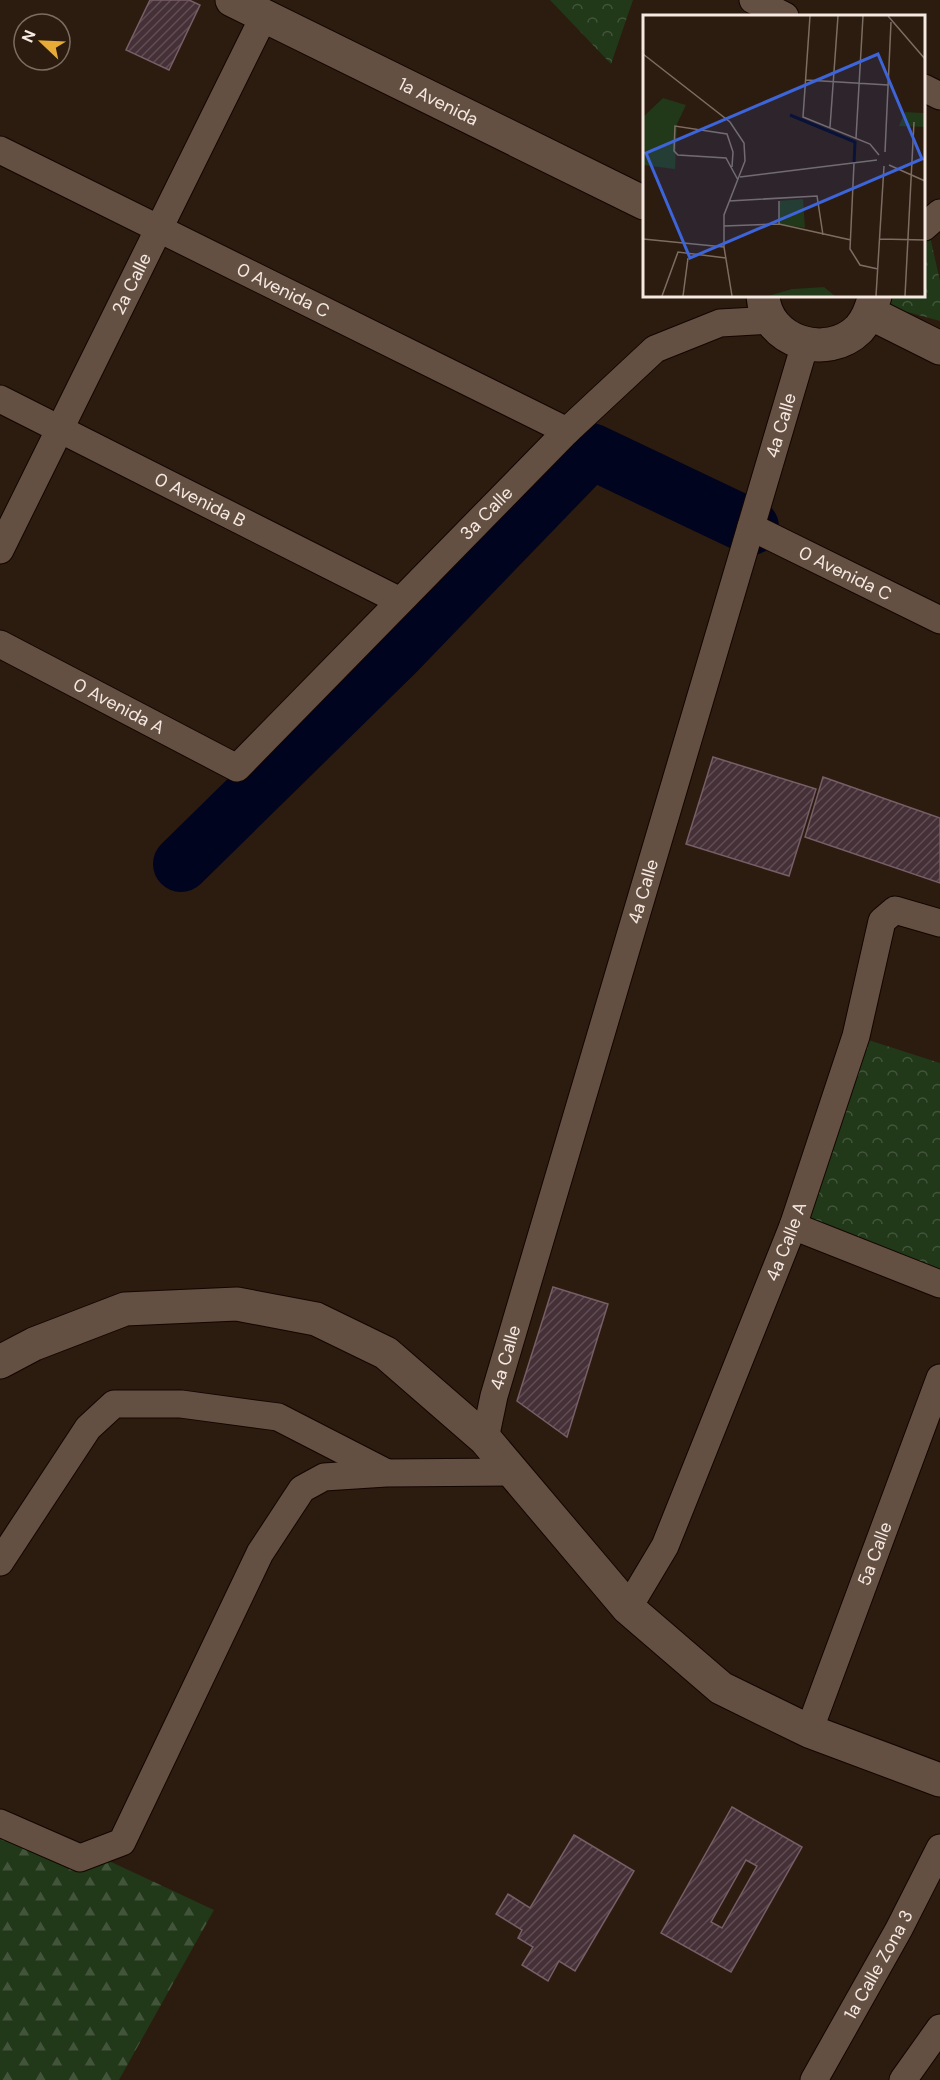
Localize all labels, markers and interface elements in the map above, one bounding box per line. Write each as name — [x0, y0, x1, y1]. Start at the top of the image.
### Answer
north arrow — [12, 12, 72, 72]
inset map — [643, 15, 925, 297]
text: N — [17, 27, 41, 46]
street label: 1a Avenida — [394, 72, 482, 131]
street label: 2a Calle — [106, 249, 157, 319]
street label: 0 Avenida C — [233, 257, 334, 324]
street label: 4a Calle — [760, 390, 802, 461]
street label: 0 Avenida B — [150, 467, 250, 533]
street label: 3a Calle — [455, 481, 518, 545]
street label: 0 Avenida C — [795, 540, 896, 606]
street label: 0 Avenida A — [69, 672, 169, 740]
street label: 4a Calle — [622, 856, 664, 927]
street label: 4a Calle A — [760, 1199, 812, 1285]
street label: 4a Calle — [484, 1322, 526, 1393]
street label: 5a Calle — [852, 1518, 898, 1589]
street label: 1a Calle Zona 3 — [838, 1906, 919, 2024]

